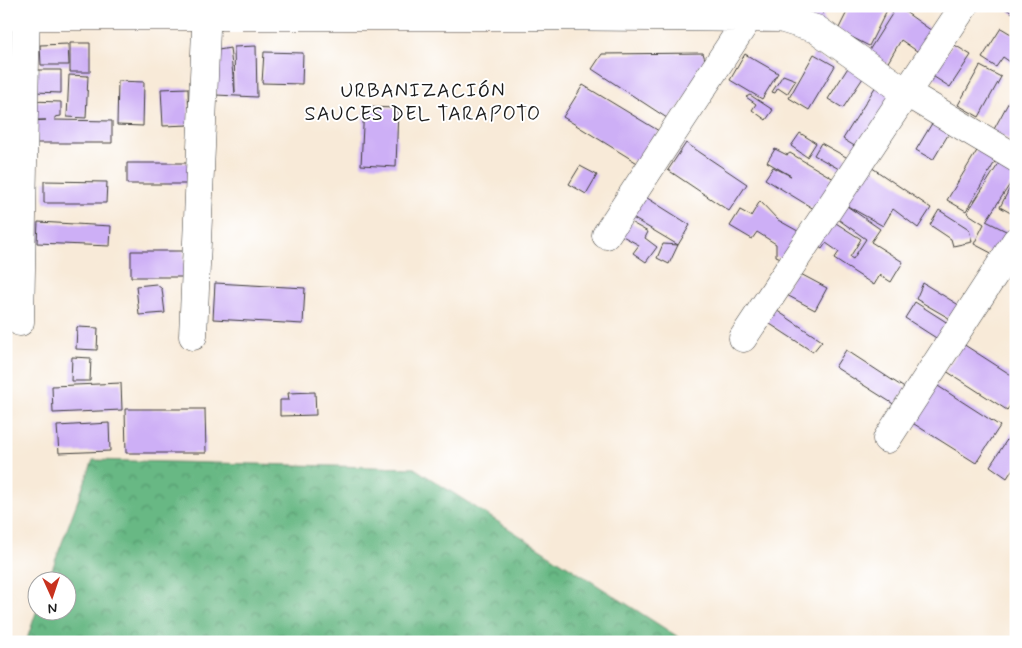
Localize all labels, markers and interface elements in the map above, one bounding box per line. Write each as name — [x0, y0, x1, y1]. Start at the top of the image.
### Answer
district label: URBANIZACIÓN SAUCES DEL TARAPOTO — [305, 78, 541, 128]
north arrow — [28, 570, 78, 620]
text: N — [47, 599, 58, 617]

